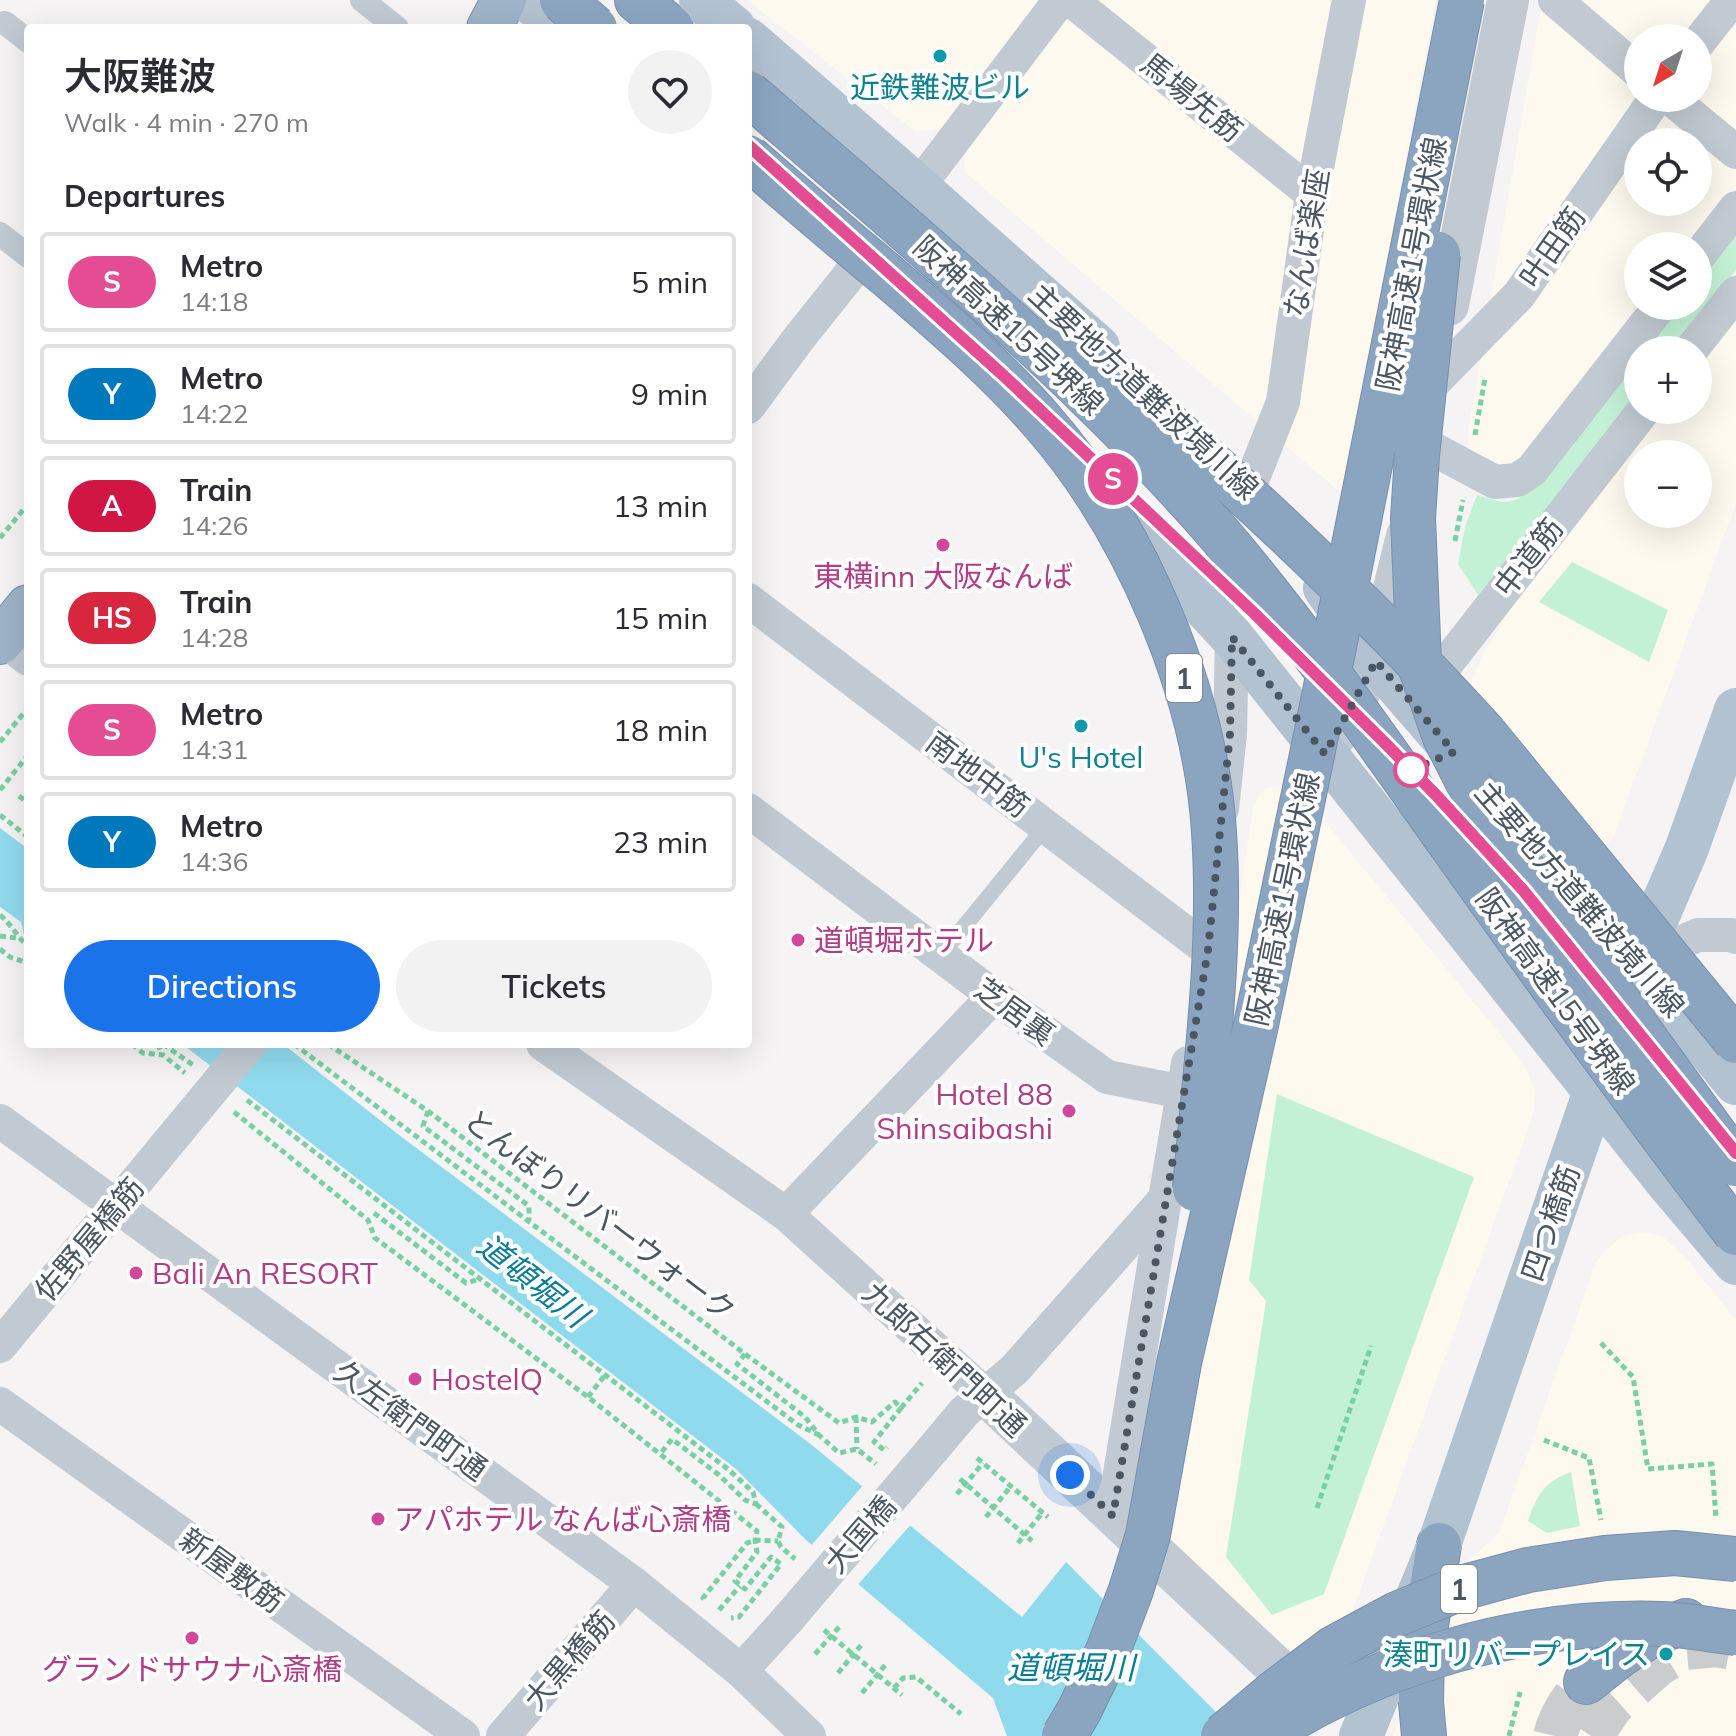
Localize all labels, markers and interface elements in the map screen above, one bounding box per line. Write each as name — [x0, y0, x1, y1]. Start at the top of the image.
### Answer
north arrow — [1624, 24, 1712, 112]
map controls — [1624, 24, 1712, 528]
street label: 馬場先筋 — [1133, 44, 1251, 150]
marker: 近鉄難波ビル — [931, 47, 949, 65]
button: heart — [628, 50, 712, 134]
text: 大阪難波 — [64, 52, 216, 100]
place label: 近鉄難波ビル — [850, 68, 1030, 106]
text: Walk · 4 min · 270 m — [64, 106, 309, 139]
button: locate — [1624, 128, 1712, 216]
street label: 阪神高速1号環状線 — [1368, 134, 1454, 394]
street label: なんば楽座 — [1276, 166, 1336, 320]
text: Departures — [64, 177, 225, 215]
street label: 叶田筋 — [1511, 199, 1593, 295]
street label: 阪神高速15号堺線 — [906, 227, 1112, 423]
button: layers — [1624, 232, 1712, 320]
text: Metro — [180, 247, 263, 285]
text: 5 min — [631, 263, 708, 301]
text: S — [103, 264, 121, 299]
street label: 主要地方道難波境川線 — [1021, 275, 1267, 507]
text: 14:18 — [180, 285, 248, 318]
button: + — [1624, 336, 1712, 424]
text: Metro — [180, 359, 263, 397]
text: 9 min — [631, 375, 708, 413]
text: Y — [103, 376, 121, 411]
text: 14:22 — [180, 397, 248, 430]
button: − — [1624, 440, 1712, 528]
line badge: S — [1087, 453, 1139, 505]
text: S — [1104, 461, 1122, 496]
text: Train — [180, 471, 252, 509]
text: 13 min — [613, 487, 708, 525]
text: A — [101, 488, 123, 523]
text: 14:26 — [180, 509, 248, 542]
street label: 中道筋 — [1485, 510, 1571, 604]
marker: 東横inn 大阪なんば — [934, 536, 952, 554]
place label: 東横inn 大阪なんば — [813, 557, 1073, 595]
text: Train — [180, 583, 252, 621]
text: 15 min — [613, 599, 708, 637]
text: HS — [92, 600, 132, 635]
text: 14:28 — [180, 621, 248, 654]
road number: 1 — [1166, 654, 1202, 702]
text: Metro — [180, 695, 263, 733]
text: 18 min — [613, 711, 708, 749]
text: S — [103, 712, 121, 747]
marker: U's Hotel — [1072, 717, 1090, 735]
street label: 南地中筋 — [919, 723, 1037, 825]
text: 14:31 — [180, 733, 248, 766]
place label: U's Hotel — [1018, 738, 1144, 776]
unlabelled marker — [1394, 753, 1428, 787]
street label: 阪神高速1号環状線 — [1237, 769, 1327, 1029]
street label: 主要地方道難波境川線 — [1467, 773, 1693, 1025]
text: Metro — [180, 807, 263, 845]
text: 23 min — [613, 823, 708, 861]
text: Y — [103, 824, 121, 859]
text: 14:36 — [180, 845, 248, 878]
street label: 阪神高速15号堺線 — [1468, 880, 1644, 1102]
place label: 道頓堀ホテル — [814, 921, 994, 959]
marker: 道頓堀ホテル — [789, 931, 807, 949]
button: Directions — [64, 940, 380, 1032]
button: Tickets — [396, 940, 712, 1032]
street label: 芝居裏 — [967, 969, 1063, 1053]
place label: Hotel 88 Shinsaibashi — [876, 1075, 1053, 1147]
street label: とんぼりリバーウォーク — [457, 1101, 743, 1329]
marker: Hotel 88 Shinsaibashi — [1060, 1102, 1078, 1120]
street label: 四つ橋筋 — [1513, 1160, 1587, 1286]
street label: 佐野屋橋筋 — [26, 1169, 152, 1309]
water label: 道頓堀川 — [470, 1225, 598, 1337]
place label: Bali An RESORT — [152, 1254, 378, 1292]
marker: Bali An RESORT — [127, 1264, 145, 1282]
street label: 九郎右衛門町通 — [855, 1273, 1035, 1445]
street label: 久左衛門町通 — [327, 1352, 495, 1488]
place label: HostelQ — [431, 1360, 543, 1398]
marker: HostelQ — [406, 1370, 424, 1388]
your location — [1050, 1455, 1090, 1495]
street label: 大国橋 — [816, 1488, 904, 1580]
place label: アパホテル なんば心斎橋 — [394, 1500, 731, 1538]
marker: アパホテル なんば心斎橋 — [369, 1510, 387, 1528]
street label: 新屋敷筋 — [172, 1519, 292, 1621]
road number: 1 — [1441, 1565, 1477, 1613]
street label: 大黒橋筋 — [515, 1602, 623, 1718]
marker: グランドサウナ心斎橋 — [183, 1629, 201, 1647]
place label: 湊町リバープレイス — [1383, 1635, 1650, 1673]
marker: 湊町リバープレイス — [1657, 1645, 1675, 1663]
water label: 道頓堀川 — [1007, 1647, 1138, 1687]
place label: グランドサウナ心斎橋 — [42, 1650, 342, 1688]

